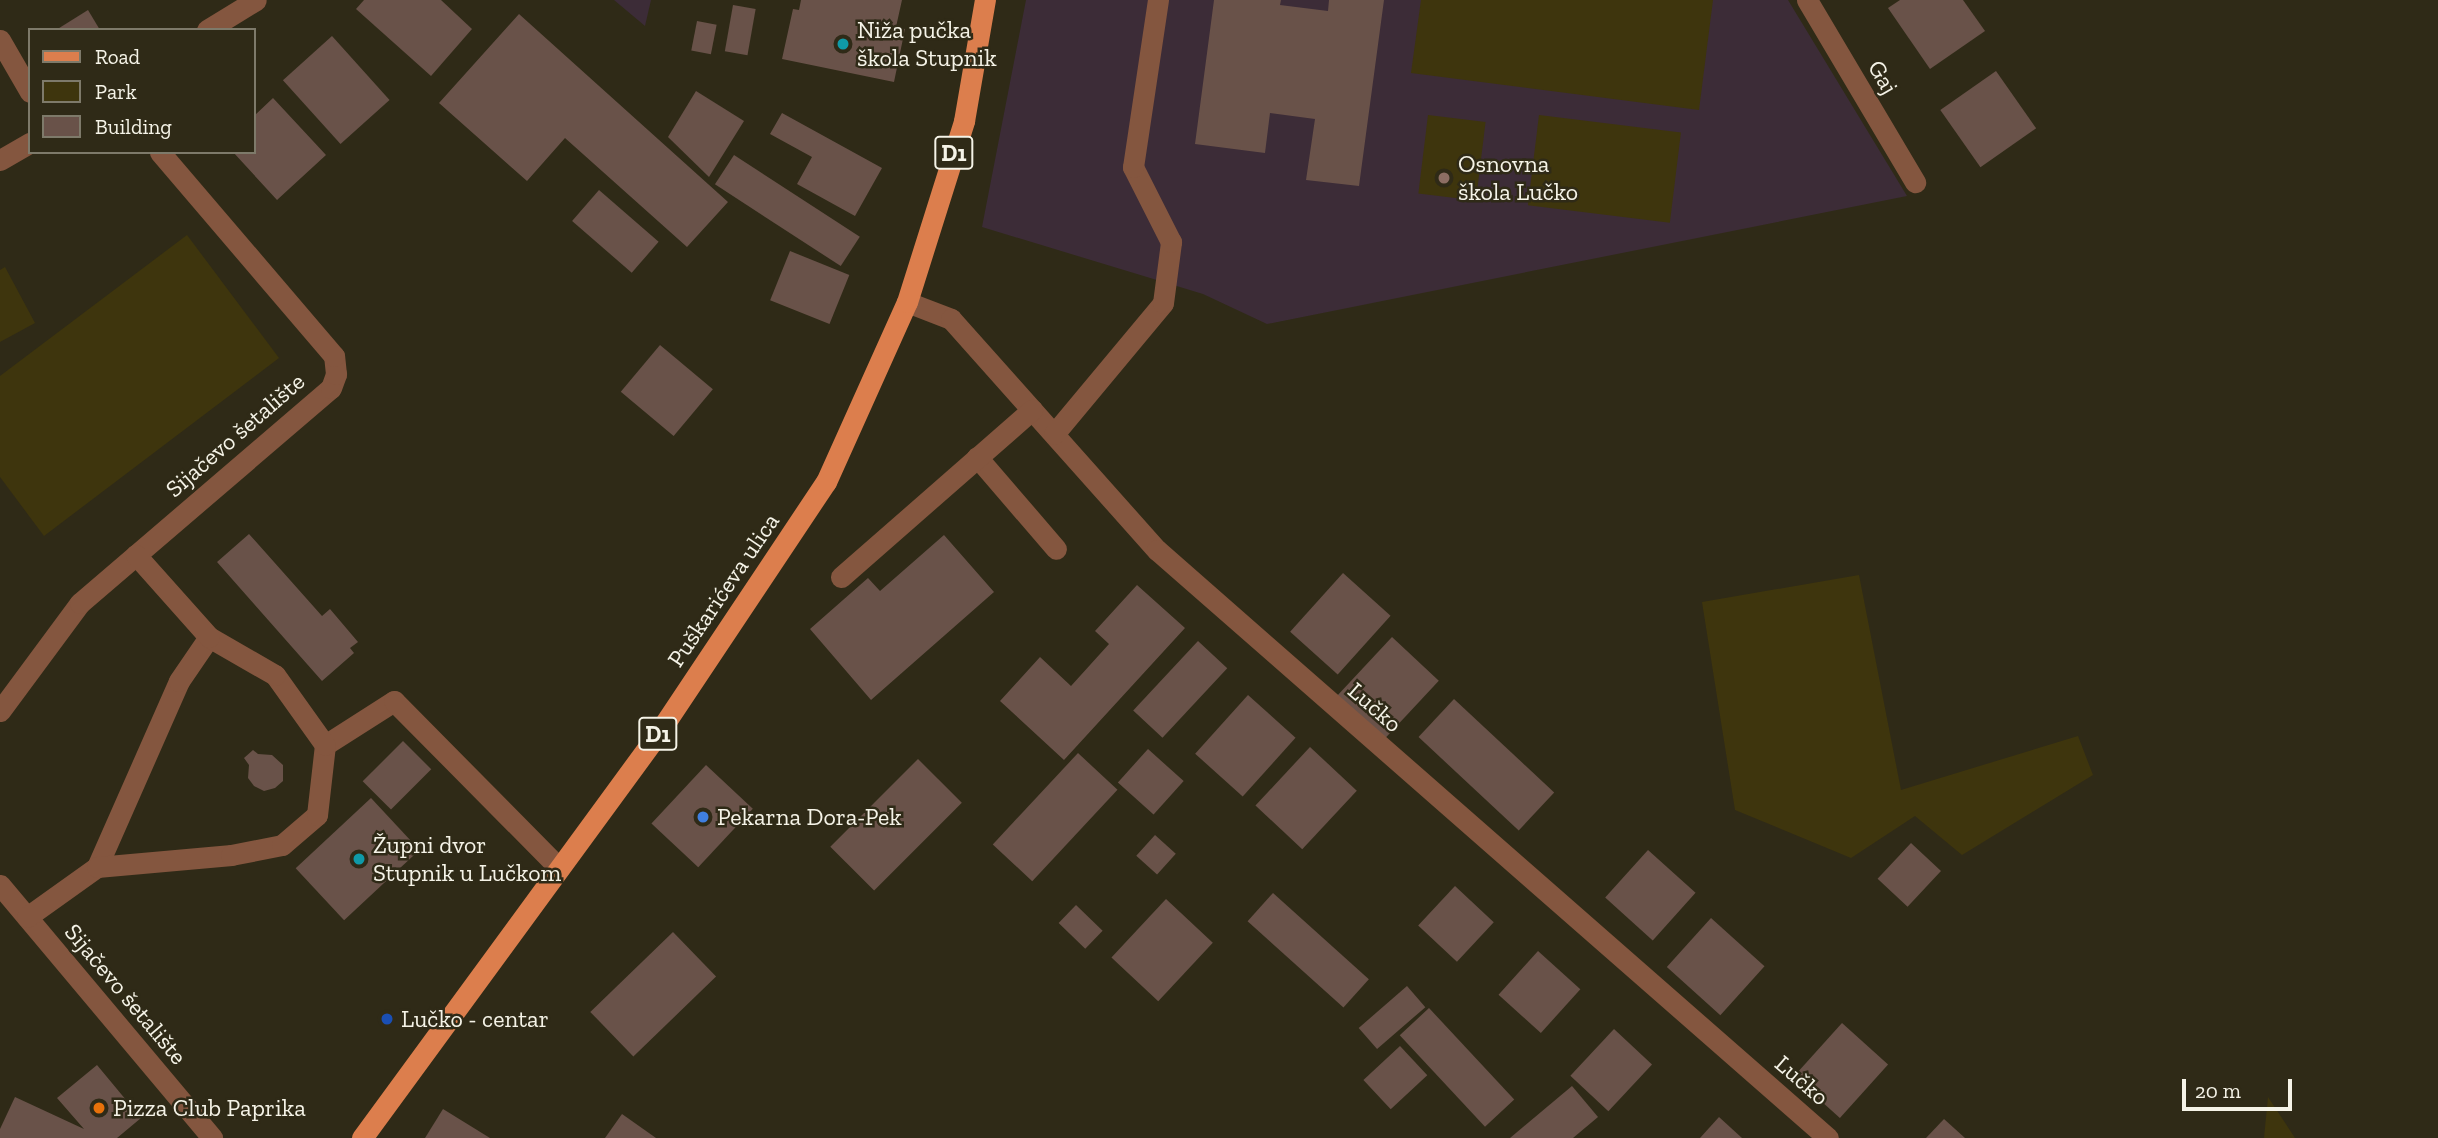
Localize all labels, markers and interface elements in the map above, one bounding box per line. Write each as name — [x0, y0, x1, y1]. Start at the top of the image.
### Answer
place label: Niža pučka škola Stupnik — [857, 16, 997, 72]
legend — [28, 28, 256, 154]
marker: Niža pučka škola Stupnik — [835, 36, 851, 52]
text: Road — [95, 44, 140, 69]
street label: Gaj — [1862, 55, 1904, 99]
text: Park — [95, 79, 137, 104]
text: Building — [95, 114, 172, 139]
road number: D1 — [933, 134, 975, 172]
place label: Osnovna škola Lučko — [1458, 150, 1578, 206]
marker: Osnovna škola Lučko — [1436, 170, 1452, 186]
street label: Sijačevo šetalište — [160, 367, 310, 503]
street label: Puškarićeva ulica — [661, 508, 785, 672]
street label: Lučko — [1342, 676, 1408, 738]
road number: D1 — [637, 714, 679, 754]
place label: Pekarna Dora-Pek — [717, 803, 902, 831]
marker: Pekarna Dora-Pek — [695, 809, 711, 825]
place label: Župni dvor Stupnik u Lučkom — [373, 831, 561, 887]
marker: Župni dvor Stupnik u Lučkom — [351, 851, 367, 867]
street label: Sijačevo šetalište — [59, 918, 193, 1070]
place label: Lučko - centar — [401, 1005, 549, 1033]
marker: Lučko - centar — [379, 1011, 395, 1027]
street label: Lučko — [1769, 1049, 1835, 1111]
scale bar — [2186, 1064, 2296, 1108]
text: 20 m — [2195, 1078, 2241, 1103]
place label: Pizza Club Paprika — [113, 1094, 306, 1122]
marker: Pizza Club Paprika — [91, 1100, 107, 1116]

